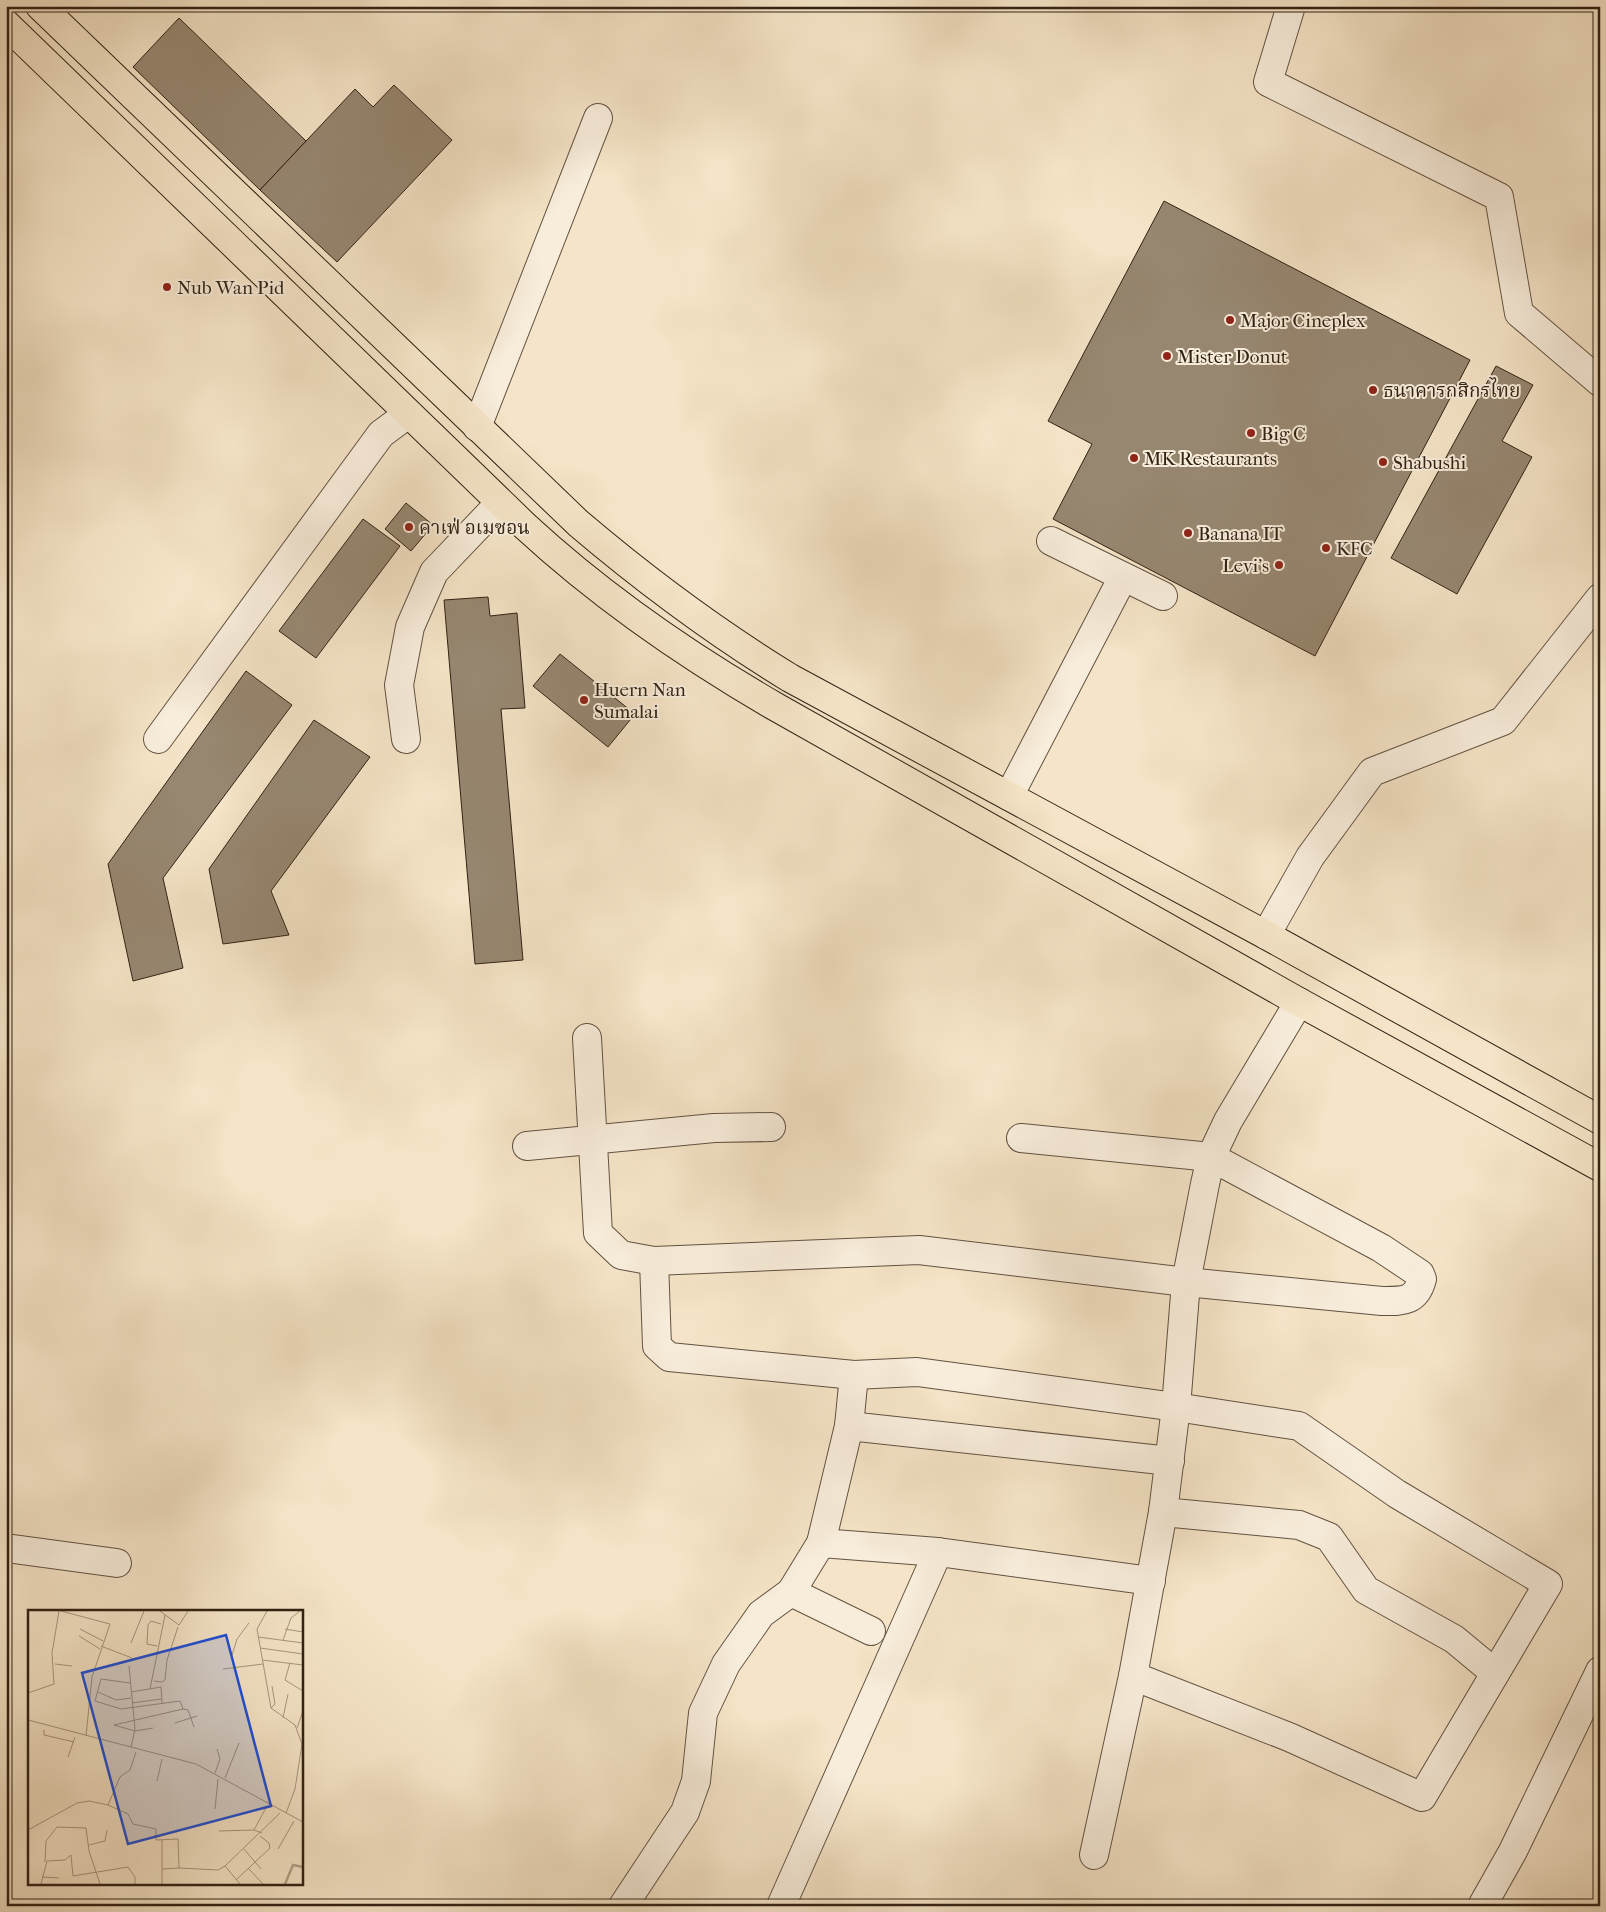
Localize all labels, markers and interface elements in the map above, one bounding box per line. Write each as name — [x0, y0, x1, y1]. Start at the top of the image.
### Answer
place label: Nub Wan Pid — [177, 277, 285, 299]
marker: Nub Wan Pid — [161, 281, 173, 293]
place label: Major Cineplex — [1240, 310, 1366, 332]
marker: Major Cineplex — [1224, 314, 1236, 326]
place label: Mister Donut — [1177, 346, 1288, 368]
marker: Mister Donut — [1161, 350, 1173, 362]
place label: ธนาคารกสิกรไทย — [1383, 377, 1520, 402]
marker: ธนาคารกสิกรไทย — [1367, 384, 1379, 396]
place label: Big C — [1261, 423, 1306, 445]
marker: Big C — [1245, 427, 1257, 439]
place label: MK Restaurants — [1144, 448, 1277, 470]
marker: MK Restaurants — [1128, 452, 1140, 464]
place label: Shabushi — [1393, 452, 1466, 474]
marker: Shabushi — [1377, 456, 1389, 468]
place label: คาเฟ่ อเมซอน — [419, 517, 530, 539]
marker: คาเฟ่ อเมซอน — [403, 521, 415, 533]
place label: Banana IT — [1198, 523, 1283, 545]
marker: Banana IT — [1182, 527, 1194, 539]
place label: KFC — [1336, 538, 1373, 560]
marker: KFC — [1320, 542, 1332, 554]
place label: Levi's — [1222, 555, 1269, 577]
marker: Levi's — [1273, 559, 1285, 571]
place label: Huern Nan Sumalai — [594, 679, 686, 723]
marker: Huern Nan Sumalai — [578, 694, 590, 706]
inset map — [28, 1610, 302, 1884]

